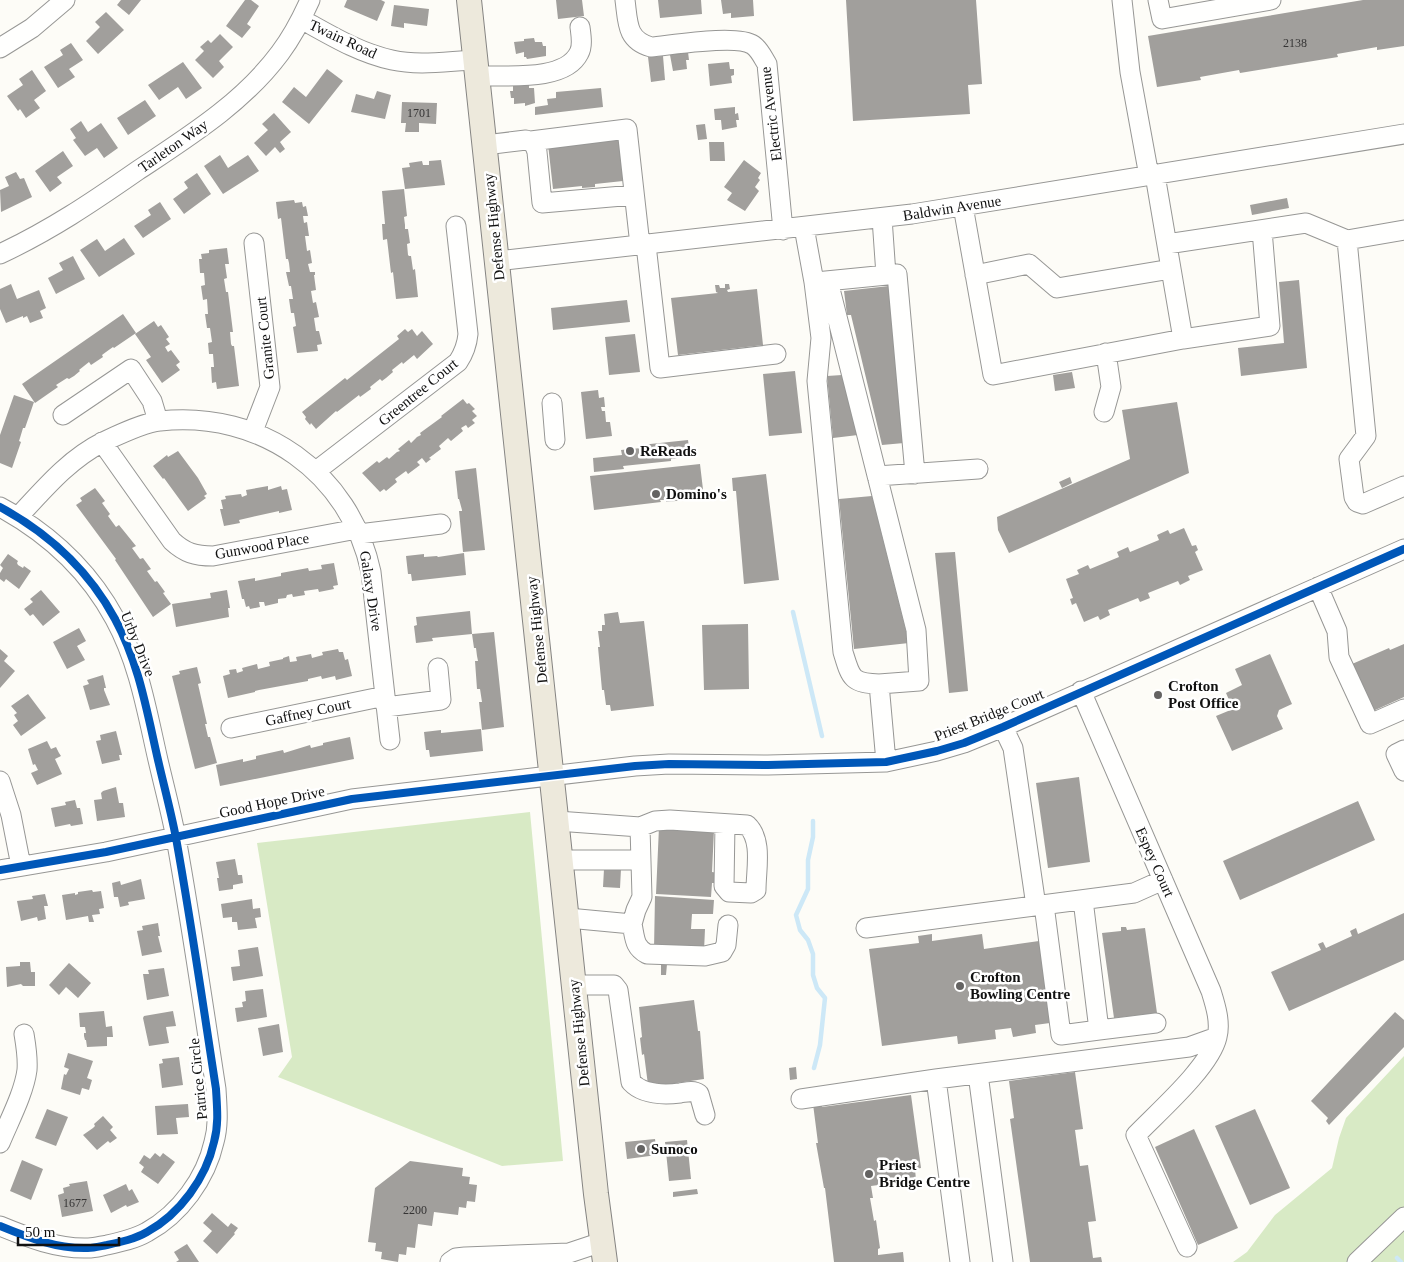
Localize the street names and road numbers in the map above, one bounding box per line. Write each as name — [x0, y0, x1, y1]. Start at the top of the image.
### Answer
street label: Twain Road — [307, 16, 380, 62]
street label: Electric Avenue — [757, 65, 785, 162]
street label: Tarleton Way — [135, 116, 211, 176]
street label: Defense Highway — [480, 172, 508, 281]
street label: Baldwin Avenue — [902, 192, 1003, 224]
street label: Granite Court — [253, 295, 277, 380]
street label: Greentree Court — [375, 355, 461, 429]
street label: Gunwood Place — [214, 530, 311, 562]
street label: Galaxy Drive — [357, 550, 385, 633]
street label: Defense Highway — [523, 575, 551, 684]
street label: Urby Drive — [118, 609, 158, 679]
street label: Priest Bridge Court — [932, 685, 1047, 744]
street label: Gaffney Court — [264, 695, 353, 729]
street label: Good Hope Drive — [218, 783, 327, 821]
street label: Espey Court — [1133, 825, 1178, 900]
street label: Defense Highway — [565, 978, 593, 1087]
street label: Patrice Circle — [186, 1037, 210, 1121]

